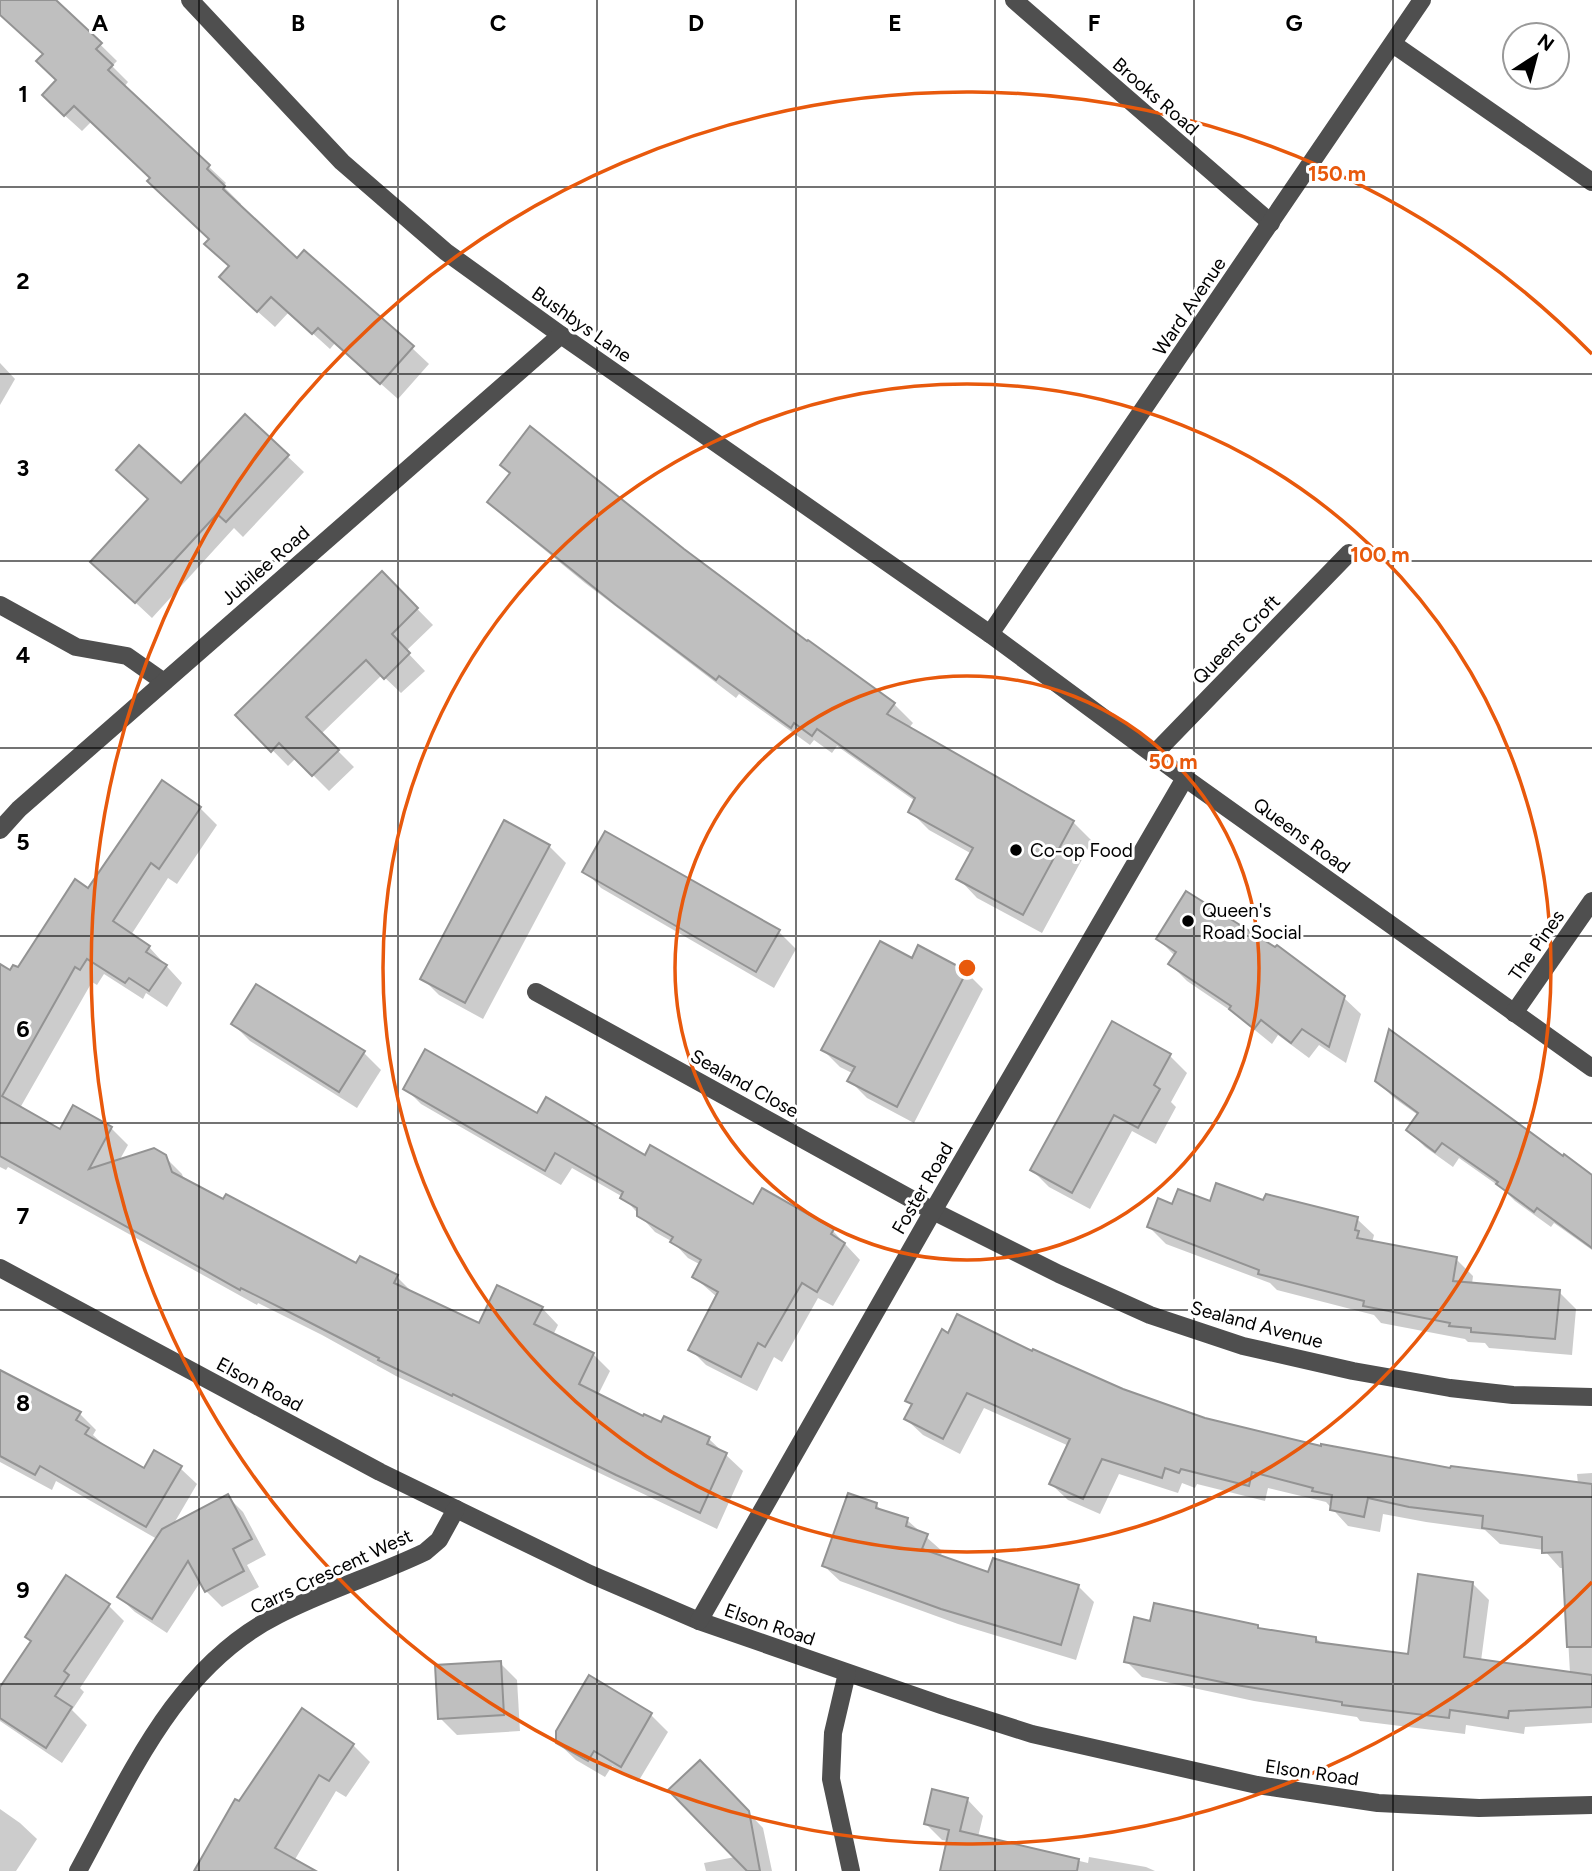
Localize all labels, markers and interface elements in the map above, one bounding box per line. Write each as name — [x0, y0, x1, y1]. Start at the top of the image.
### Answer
text: A — [92, 9, 109, 37]
text: B — [291, 9, 305, 37]
text: C — [490, 9, 507, 37]
text: D — [688, 9, 704, 37]
text: E — [888, 9, 902, 37]
text: F — [1088, 9, 1101, 37]
text: G — [1285, 9, 1303, 37]
north arrow — [1501, 21, 1571, 91]
text: N — [1533, 29, 1558, 56]
street label: Brooks Road — [1108, 53, 1203, 140]
text: 1 — [18, 80, 28, 108]
text: 150 m — [1308, 161, 1366, 186]
street label: Ward Avenue — [1148, 253, 1231, 360]
text: 2 — [16, 267, 30, 295]
street label: Bushbys Lane — [527, 282, 636, 367]
text: 3 — [17, 454, 29, 482]
street label: Jubilee Road — [217, 521, 314, 610]
text: 100 m — [1350, 542, 1410, 567]
street label: Queens Croft — [1188, 590, 1285, 689]
text: 4 — [16, 641, 30, 669]
text: 50 m — [1148, 749, 1198, 774]
street label: Queens Road — [1249, 793, 1355, 878]
text: 5 — [16, 828, 30, 856]
place label: Co-op Food — [1030, 839, 1133, 862]
marker: Co-op Food — [1008, 842, 1024, 858]
place label: Queen's Road Social — [1202, 899, 1302, 944]
street label: The Pines — [1504, 905, 1569, 985]
marker: Queen's Road Social — [1180, 913, 1196, 929]
centre of rings — [955, 956, 979, 980]
text: 6 — [16, 1015, 30, 1043]
street label: Sealand Close — [687, 1044, 803, 1123]
street label: Foster Road — [887, 1138, 958, 1238]
text: 7 — [17, 1202, 30, 1230]
street label: Sealand Avenue — [1188, 1296, 1326, 1353]
street label: Elson Road — [213, 1352, 307, 1417]
text: 8 — [16, 1389, 30, 1417]
street label: Carrs Crescent West — [247, 1524, 416, 1619]
text: 9 — [16, 1576, 30, 1604]
street label: Elson Road — [721, 1598, 818, 1651]
street label: Elson Road — [1264, 1755, 1360, 1790]

